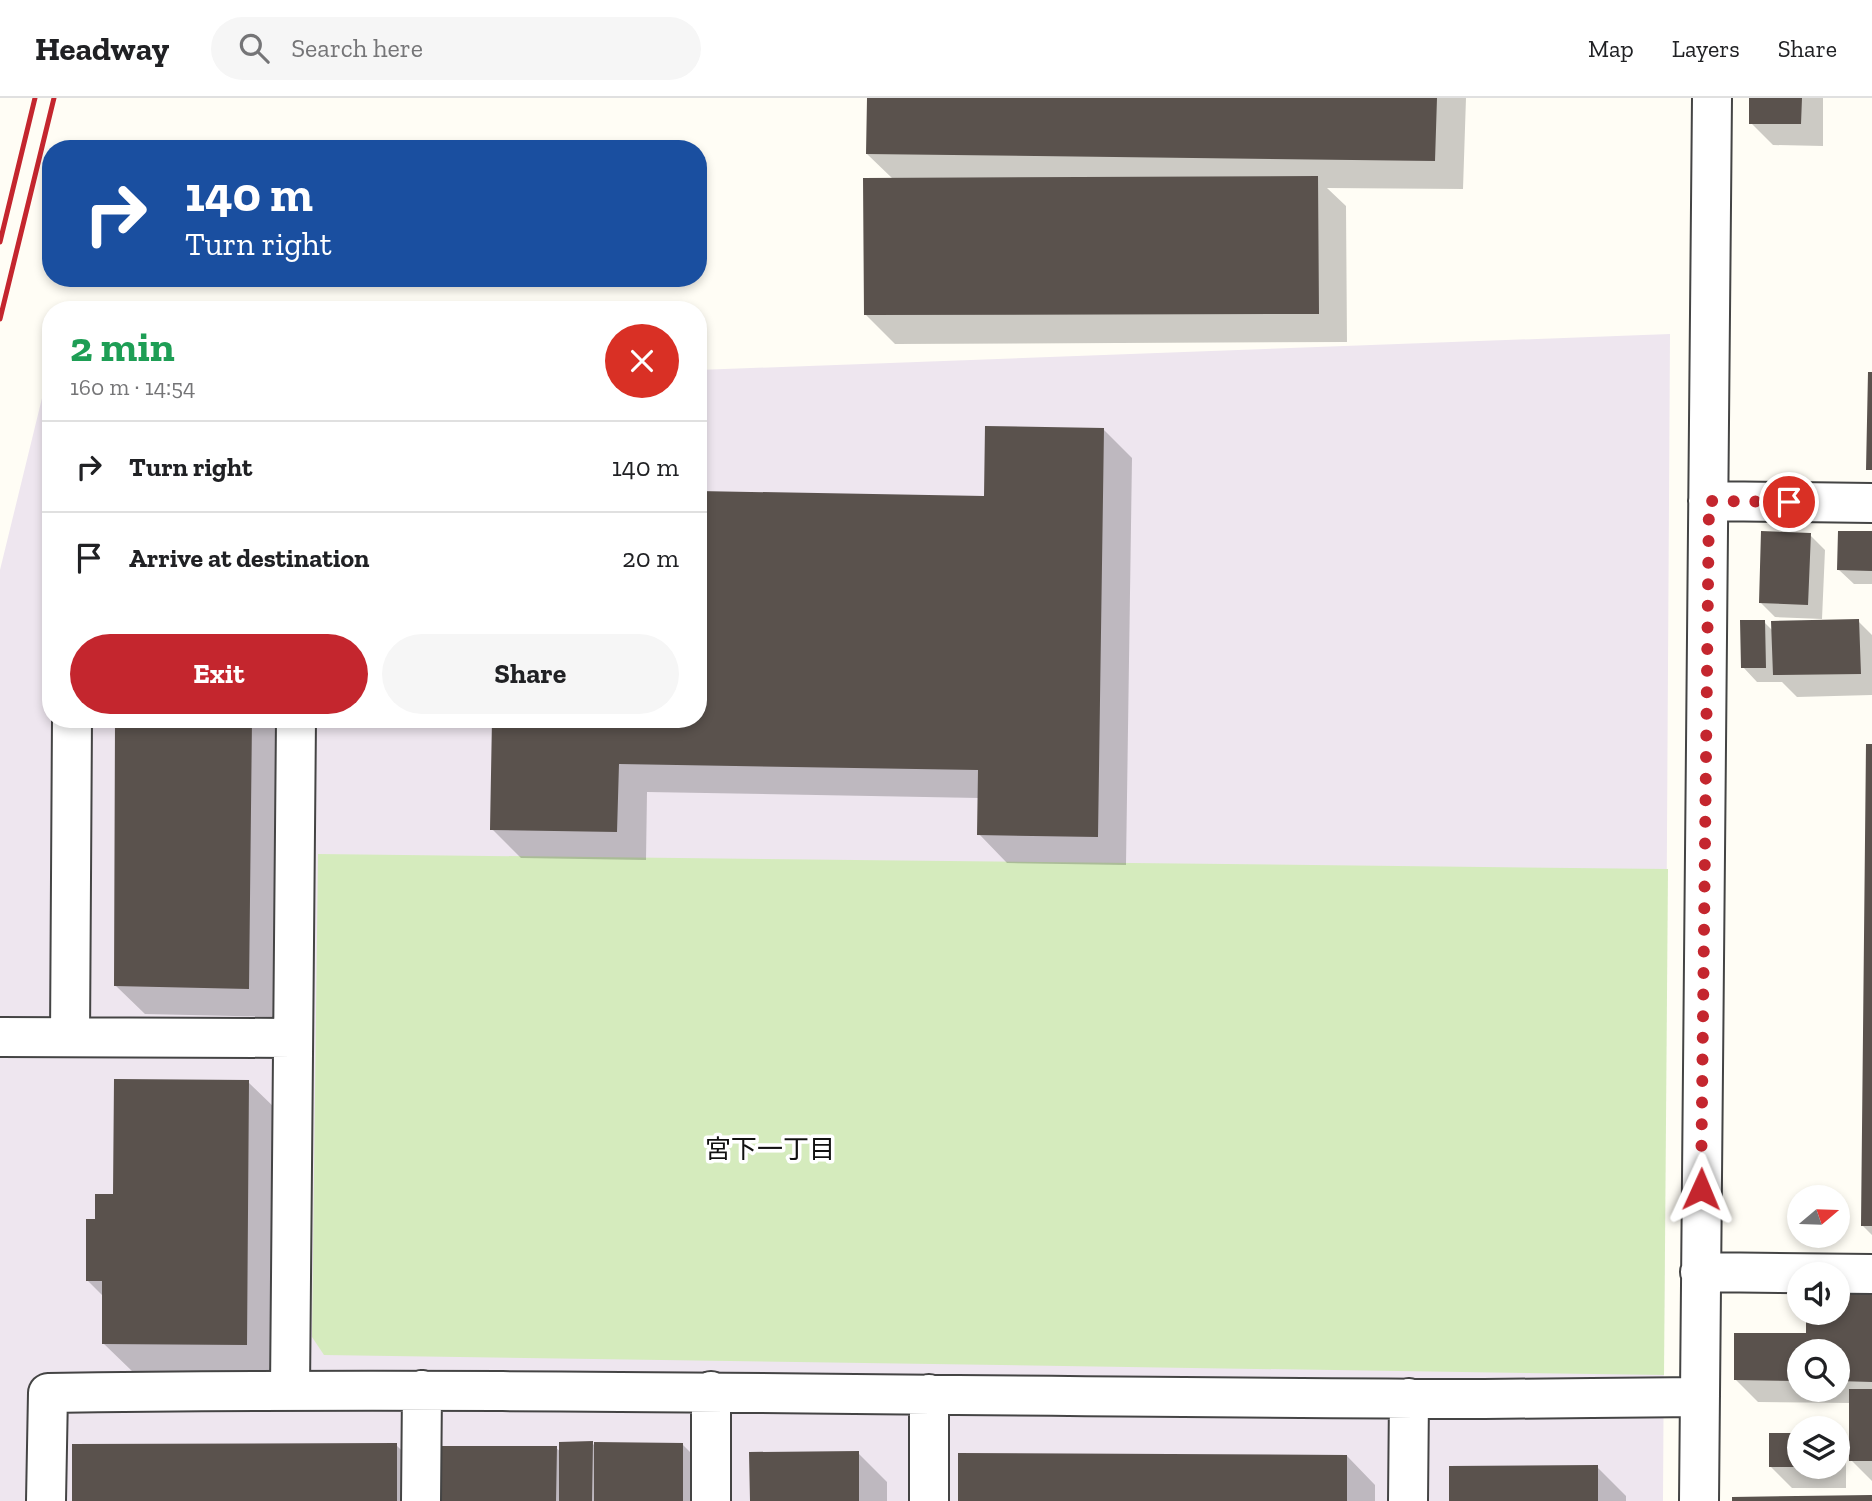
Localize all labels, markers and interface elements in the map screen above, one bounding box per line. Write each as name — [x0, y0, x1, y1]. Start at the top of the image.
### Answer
search box — [211, 17, 701, 80]
text: Headway — [35, 29, 169, 68]
icon: search — [235, 29, 273, 67]
text: Search here — [291, 32, 423, 64]
text: Map — [1588, 34, 1634, 63]
text: Layers — [1672, 34, 1740, 63]
text: Share — [1778, 34, 1837, 63]
text: 140 m — [185, 165, 313, 224]
icon: right — [70, 168, 161, 259]
text: Turn right — [185, 225, 332, 263]
text: 2 min — [70, 321, 175, 372]
button: close — [605, 324, 679, 398]
text: 160 m · 14:54 — [70, 373, 195, 401]
icon: right — [70, 448, 108, 486]
text: Turn right — [129, 451, 252, 483]
text: 140 m — [612, 451, 679, 483]
pin — [1759, 472, 1819, 532]
icon: arrive — [1770, 483, 1808, 521]
icon: arrive — [70, 539, 108, 577]
text: Arrive at destination — [129, 542, 369, 574]
text: 20 m — [622, 542, 679, 574]
button: Exit — [70, 634, 368, 714]
button: Share — [382, 634, 679, 714]
district label: 宮下一丁目 — [705, 1133, 835, 1165]
position arrow — [1664, 1152, 1738, 1226]
north arrow — [1787, 1185, 1850, 1248]
map controls — [1787, 1185, 1850, 1479]
button: sound — [1787, 1262, 1850, 1325]
button: search — [1787, 1339, 1850, 1402]
button: layers — [1787, 1416, 1850, 1479]

